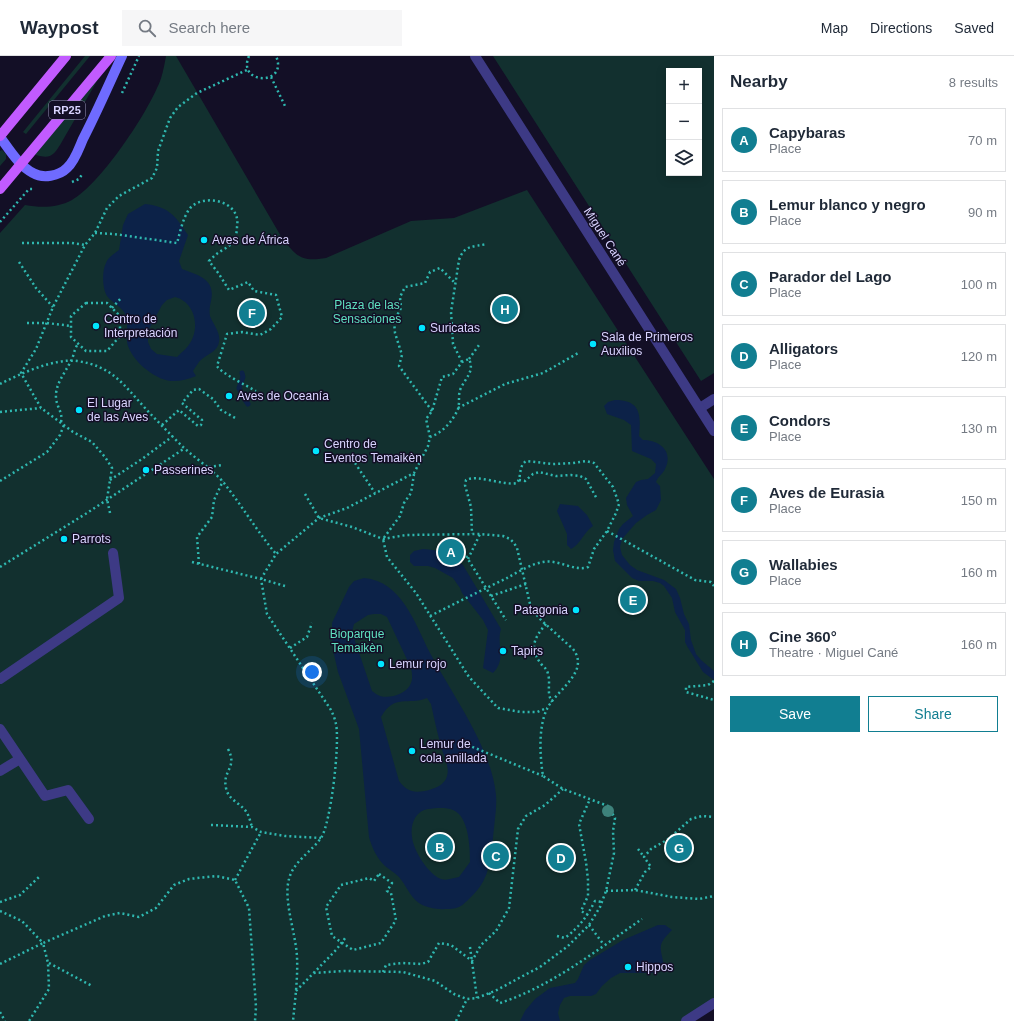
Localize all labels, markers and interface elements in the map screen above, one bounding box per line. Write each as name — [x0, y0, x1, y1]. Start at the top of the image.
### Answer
search box — [122, 10, 402, 46]
text: Waypost — [20, 17, 98, 38]
icon: search — [136, 17, 158, 39]
text: Search here — [168, 19, 250, 36]
text: Map — [821, 20, 848, 36]
text: Directions — [870, 20, 932, 36]
text: Saved — [954, 20, 994, 36]
map controls — [666, 68, 702, 176]
button: + — [666, 68, 702, 104]
text: Nearby — [730, 72, 788, 91]
text: 8 results — [949, 75, 998, 90]
road number: RP25 — [49, 101, 85, 119]
button: − — [666, 104, 702, 140]
text: Capybaras — [769, 124, 846, 141]
text: A — [739, 133, 749, 148]
text: 70 m — [968, 133, 997, 148]
button: layers — [666, 140, 702, 176]
text: Place — [769, 141, 802, 156]
text: Lemur blanco y negro — [769, 196, 926, 213]
street label: Miguel Cané — [581, 205, 629, 269]
text: B — [739, 205, 749, 220]
text: 90 m — [968, 205, 997, 220]
text: Place — [769, 213, 802, 228]
place label: Aves de África — [212, 232, 289, 247]
marker: Aves de África — [199, 235, 209, 245]
text: Parador del Lago — [769, 268, 892, 285]
text: C — [739, 277, 749, 292]
text: 100 m — [961, 277, 997, 292]
text: Place — [769, 285, 802, 300]
pin: H — [492, 294, 518, 324]
pin: F — [239, 298, 265, 328]
park label: Plaza de las Sensaciones — [333, 298, 401, 326]
place label: Centro de Interpretación — [104, 312, 177, 340]
marker: Centro de Interpretación — [91, 321, 101, 331]
place label: Suricatas — [430, 321, 480, 335]
marker: Suricatas — [417, 323, 427, 333]
place label: Sala de Primeros Auxilios — [601, 330, 693, 358]
marker: Sala de Primeros Auxilios — [588, 339, 598, 349]
text: Alligators — [769, 340, 838, 357]
text: D — [739, 349, 749, 364]
text: 120 m — [961, 349, 997, 364]
text: Place — [769, 357, 802, 372]
place label: Aves de Oceanía — [237, 389, 329, 403]
marker: Aves de Oceanía — [224, 391, 234, 401]
place label: El Lugar de las Aves — [87, 396, 148, 424]
marker: El Lugar de las Aves — [74, 405, 84, 415]
text: Condors — [769, 412, 831, 429]
text: E — [740, 421, 748, 436]
text: 130 m — [961, 421, 997, 436]
text: Place — [769, 429, 802, 444]
place label: Centro de Eventos Temaikèn — [324, 437, 422, 465]
marker: Centro de Eventos Temaikèn — [311, 446, 321, 456]
place label: Passerines — [154, 463, 213, 477]
marker: Passerines — [141, 465, 151, 475]
text: Aves de Eurasia — [769, 484, 884, 501]
text: F — [740, 493, 748, 508]
text: 150 m — [961, 493, 997, 508]
text: Place — [769, 501, 802, 516]
place label: Parrots — [72, 532, 111, 546]
marker: Parrots — [59, 534, 69, 544]
pin: A — [438, 537, 464, 567]
text: Wallabies — [769, 556, 838, 573]
text: G — [739, 565, 749, 580]
text: 160 m — [961, 565, 997, 580]
text: Place — [769, 573, 802, 588]
pin: E — [620, 585, 646, 615]
place label: Patagonia — [514, 603, 568, 617]
marker: Patagonia — [571, 605, 581, 615]
park label: Bioparque Temaikèn — [330, 627, 385, 655]
text: Cine 360° — [769, 628, 837, 645]
text: H — [739, 637, 749, 652]
text: 160 m — [961, 637, 997, 652]
place label: Tapirs — [511, 644, 543, 658]
text: Theatre · Miguel Cané — [769, 645, 898, 660]
marker: Tapirs — [498, 646, 508, 656]
place label: Lemur rojo — [389, 657, 447, 671]
marker: Lemur rojo — [376, 659, 386, 669]
your location — [302, 662, 322, 682]
button: Save — [730, 696, 860, 732]
button: Share — [868, 696, 998, 732]
place label: Lemur de cola anillada — [420, 737, 487, 765]
marker: Lemur de cola anillada — [407, 746, 417, 756]
pin: B — [427, 832, 453, 862]
pin: G — [666, 833, 692, 863]
pin: C — [483, 841, 509, 871]
pin: D — [548, 843, 574, 873]
place label: Hippos — [636, 960, 673, 974]
marker: Hippos — [623, 962, 633, 972]

